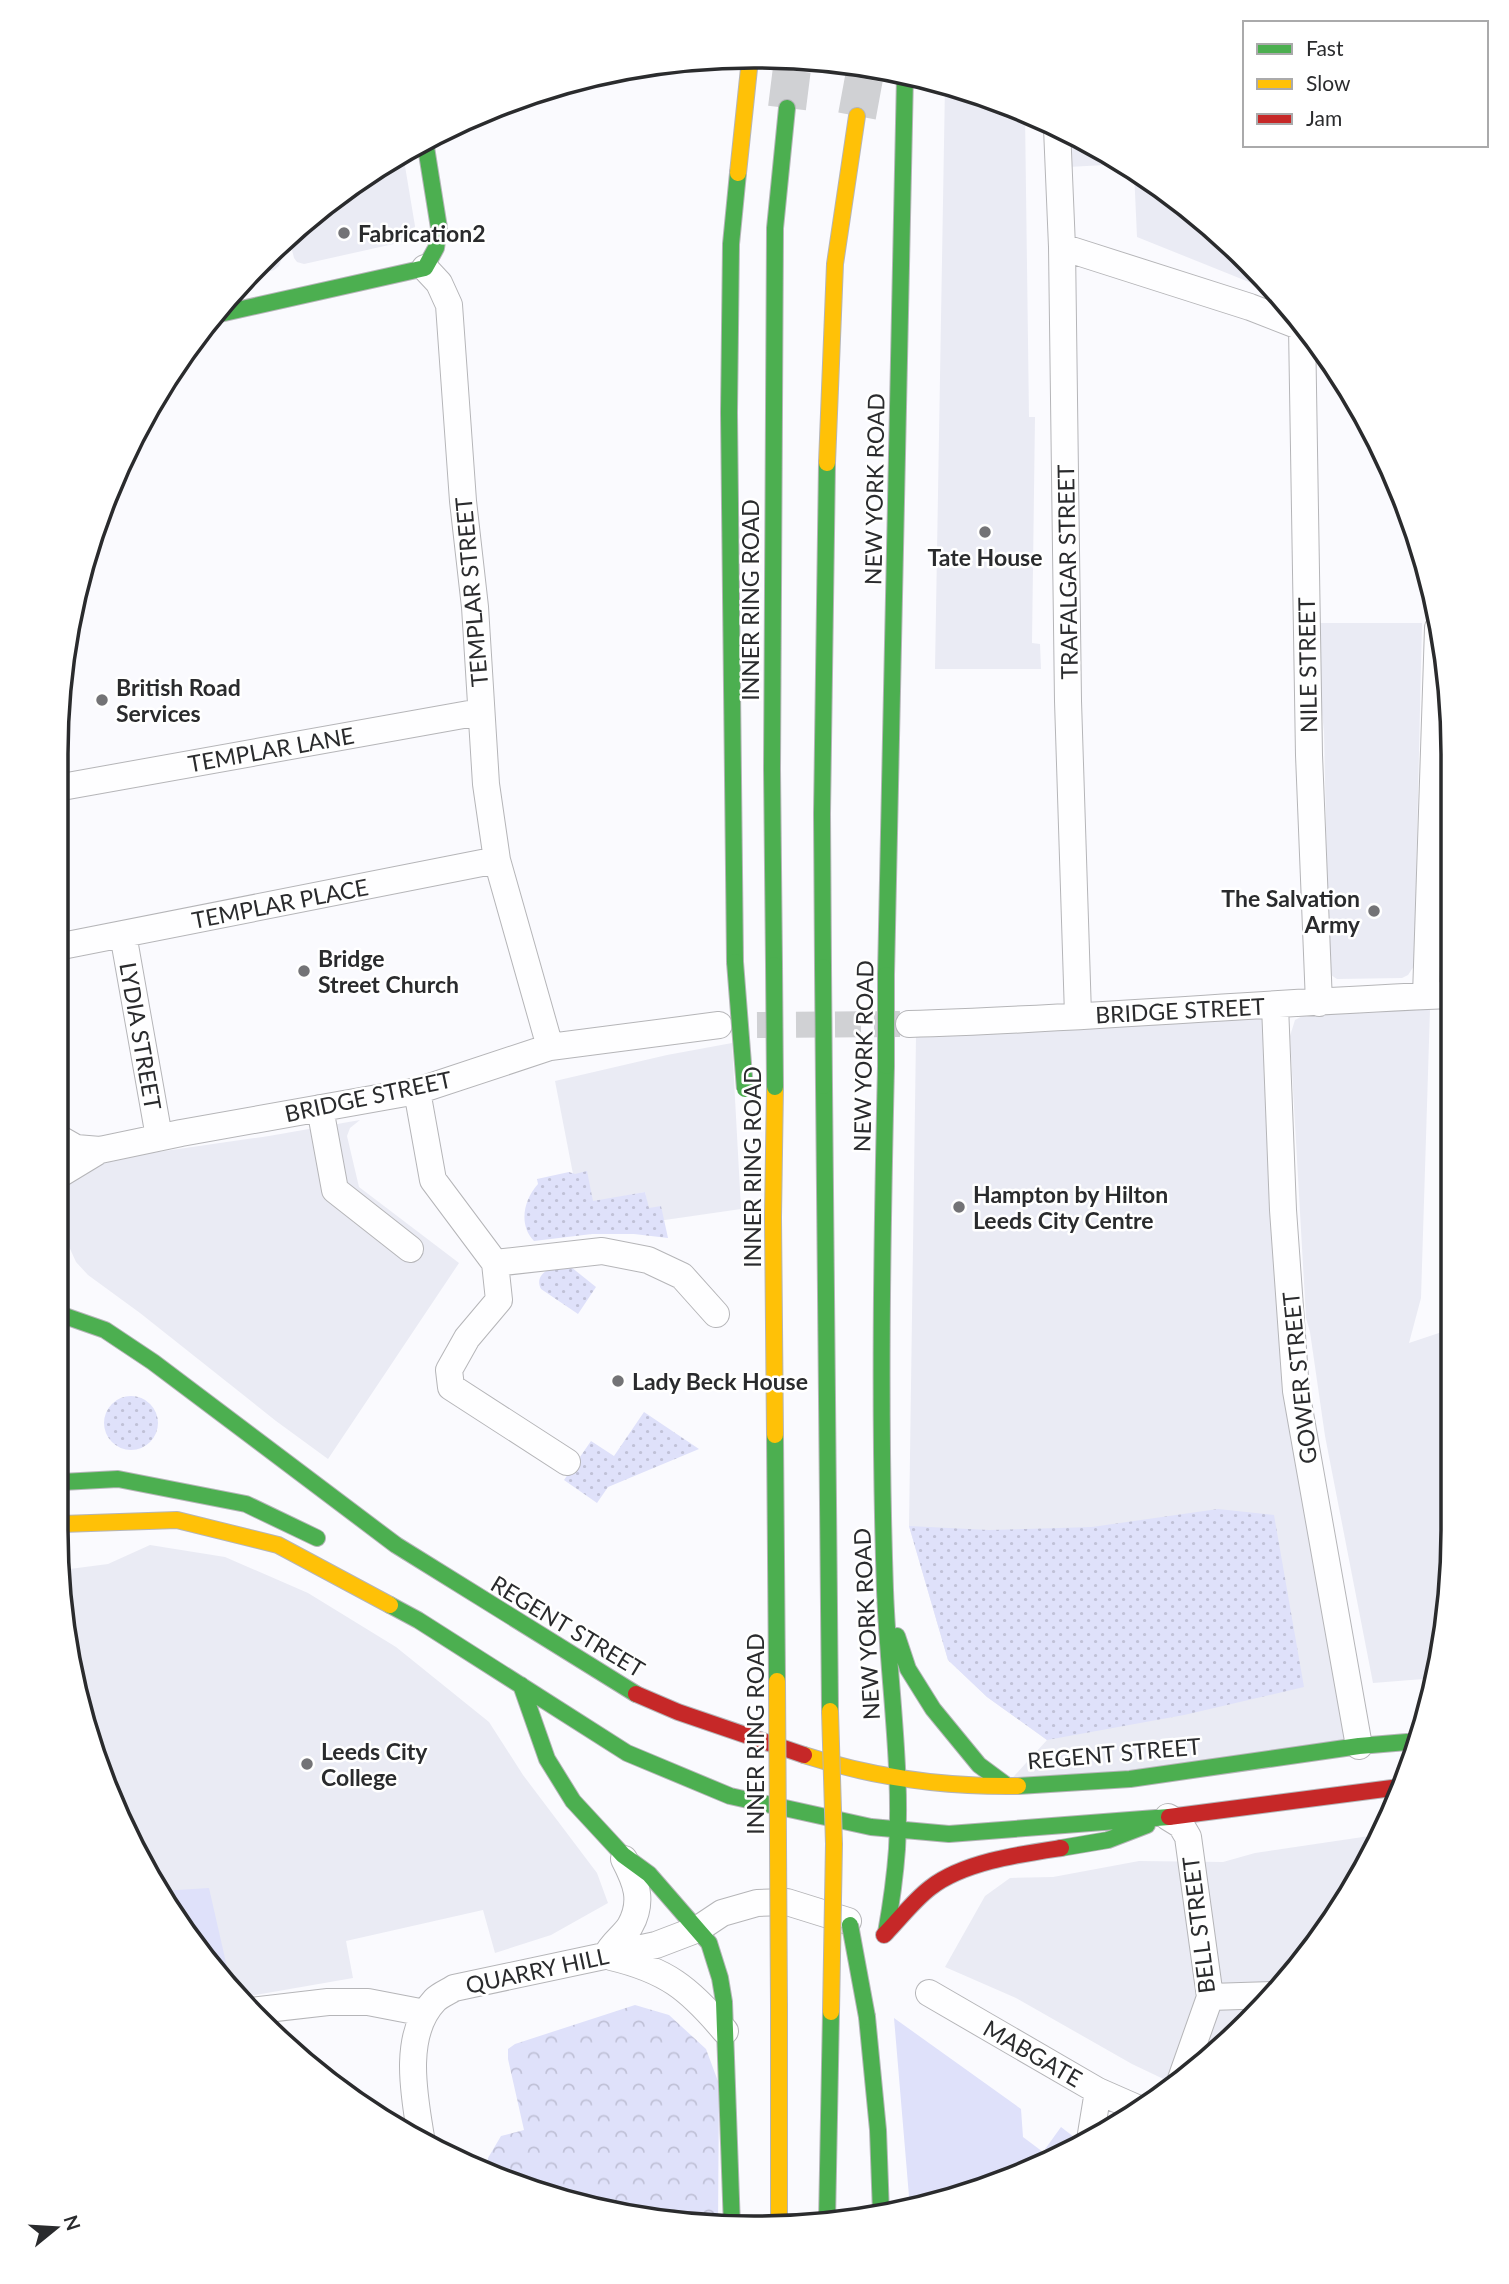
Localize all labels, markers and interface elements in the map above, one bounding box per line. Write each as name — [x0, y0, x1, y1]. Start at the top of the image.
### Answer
legend — [1243, 21, 1488, 147]
text: Fast — [1306, 35, 1344, 60]
text: Slow — [1306, 70, 1351, 95]
text: Jam — [1306, 105, 1342, 130]
place label: Fabrication2 — [358, 219, 486, 247]
marker: Fabrication2 — [336, 225, 352, 241]
street label: NEW YORK ROAD — [858, 393, 890, 585]
street label: TRAFALGAR STREET — [1051, 464, 1083, 680]
street label: TEMPLAR STREET — [449, 496, 493, 688]
street label: INNER RING ROAD — [736, 499, 764, 701]
marker: Tate House — [977, 524, 993, 540]
place label: Tate House — [927, 543, 1043, 571]
street label: NILE STREET — [1292, 597, 1322, 733]
place label: British Road Services — [116, 673, 241, 727]
marker: British Road Services — [94, 692, 110, 708]
street label: TEMPLAR LANE — [186, 721, 356, 777]
street label: TEMPLAR PLACE — [189, 872, 371, 934]
place label: The Salvation Army — [1221, 884, 1361, 938]
marker: The Salvation Army — [1366, 903, 1382, 919]
place label: Bridge Street Church — [318, 944, 459, 998]
street label: LYDIA STREET — [114, 960, 168, 1112]
street label: NEW YORK ROAD — [847, 960, 879, 1152]
marker: Bridge Street Church — [296, 963, 312, 979]
street label: BRIDGE STREET — [1094, 992, 1266, 1028]
street label: BRIDGE STREET — [282, 1065, 454, 1127]
street label: INNER RING ROAD — [738, 1066, 766, 1268]
place label: Hampton by Hilton Leeds City Centre — [973, 1180, 1168, 1234]
marker: Hampton by Hilton Leeds City Centre — [951, 1199, 967, 1215]
street label: GOWER STREET — [1276, 1290, 1322, 1465]
place label: Lady Beck House — [632, 1367, 808, 1395]
marker: Lady Beck House — [610, 1373, 626, 1389]
street label: NEW YORK ROAD — [847, 1527, 885, 1721]
street label: REGENT STREET — [486, 1569, 650, 1683]
street label: INNER RING ROAD — [741, 1633, 769, 1835]
street label: REGENT STREET — [1026, 1731, 1202, 1775]
place label: Leeds City College — [321, 1737, 428, 1791]
marker: Leeds City College — [299, 1756, 315, 1772]
street label: BELL STREET — [1176, 1855, 1220, 1995]
street label: QUARRY HILL — [463, 1941, 611, 1999]
street label: MABGATE — [979, 2014, 1087, 2092]
north arrow — [21, 2193, 91, 2263]
text: N — [59, 2212, 86, 2233]

